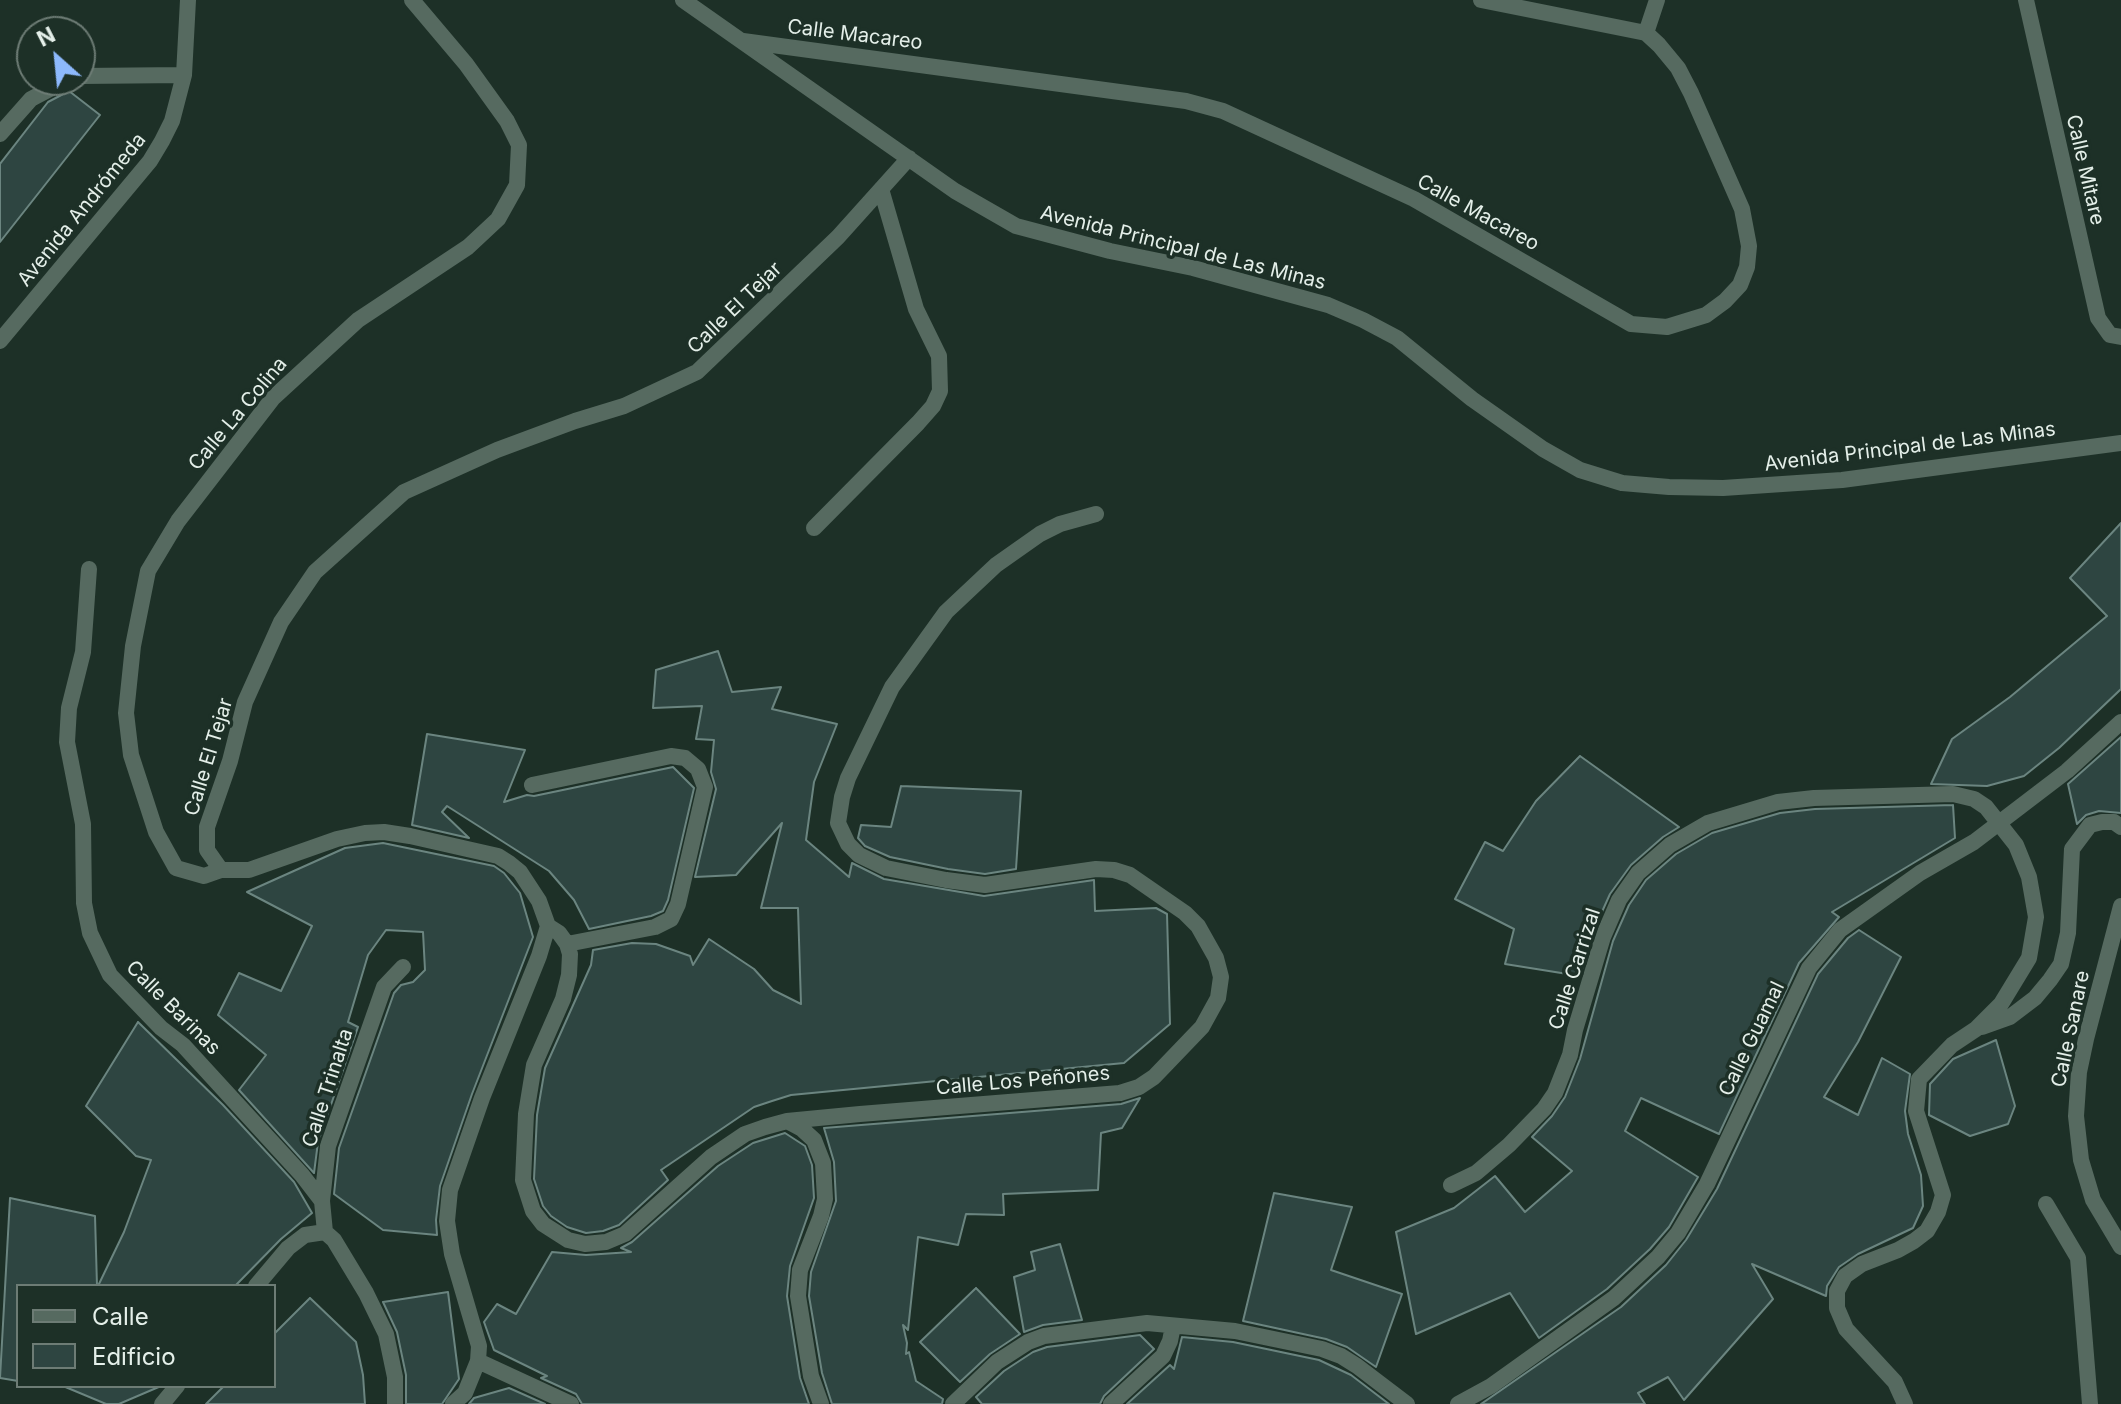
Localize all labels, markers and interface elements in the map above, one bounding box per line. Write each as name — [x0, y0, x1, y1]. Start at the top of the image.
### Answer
street label: Calle Macareo — [786, 15, 924, 55]
north arrow — [16, 16, 96, 96]
text: N — [33, 21, 59, 52]
street label: Calle Mitare — [2061, 113, 2109, 227]
street label: Avenida Andrómeda — [13, 128, 151, 292]
street label: Calle Macareo — [1413, 170, 1543, 256]
street label: Avenida Principal de Las Minas — [1038, 201, 1328, 295]
street label: Calle El Tejar — [683, 257, 787, 359]
street label: Calle La Colina — [184, 353, 292, 475]
street label: Avenida Principal de Las Minas — [1763, 417, 2057, 477]
street label: Calle El Tejar — [180, 695, 238, 819]
street label: Calle Carrizal — [1544, 905, 1606, 1033]
street label: Calle Barinas — [121, 956, 225, 1060]
street label: Calle Sanare — [2047, 968, 2095, 1090]
street label: Calle Guamal — [1714, 978, 1790, 1100]
street label: Calle Trinalta — [298, 1026, 358, 1150]
street label: Calle Los Peñones — [935, 1061, 1111, 1101]
legend — [16, 1284, 276, 1388]
text: Calle — [92, 1302, 149, 1331]
text: Edificio — [92, 1342, 176, 1371]

